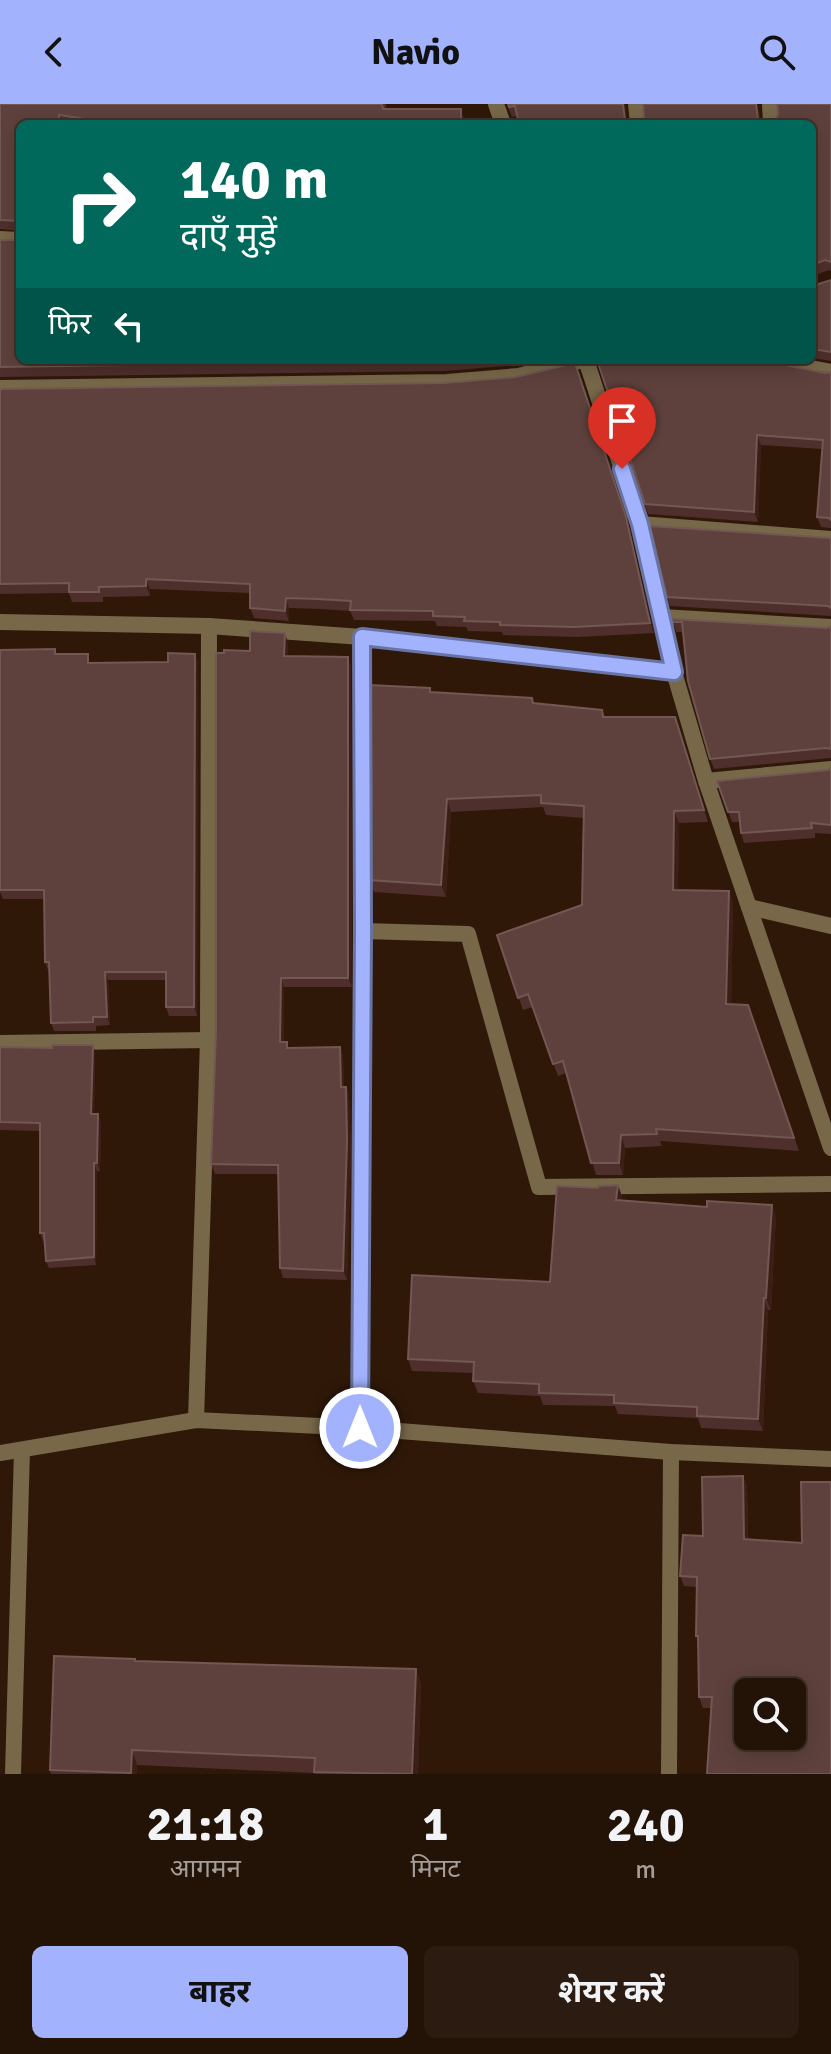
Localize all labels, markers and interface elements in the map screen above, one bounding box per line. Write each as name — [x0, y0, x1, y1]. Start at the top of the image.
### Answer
icon: back — [32, 30, 76, 74]
text: Navio — [371, 30, 460, 75]
icon: search — [755, 30, 799, 74]
text: 140 m — [180, 145, 328, 214]
icon: right — [48, 152, 152, 256]
text: दाएँ मुड़ें — [180, 214, 277, 259]
icon: left — [107, 304, 151, 348]
text: फिर — [48, 306, 91, 343]
pin — [588, 387, 656, 469]
icon: arrive — [600, 399, 644, 443]
position arrow — [318, 1386, 402, 1470]
map controls — [734, 1678, 806, 1750]
button: search — [734, 1678, 806, 1750]
text: 21:18 — [146, 1795, 264, 1854]
text: 1 — [423, 1795, 448, 1854]
text: 240 — [607, 1796, 685, 1855]
text: आगमन — [170, 1853, 241, 1885]
text: मिनट — [411, 1853, 460, 1885]
text: m — [635, 1854, 656, 1886]
button: बाहर — [32, 1946, 408, 2038]
button: शेयर करें — [424, 1946, 799, 2038]

